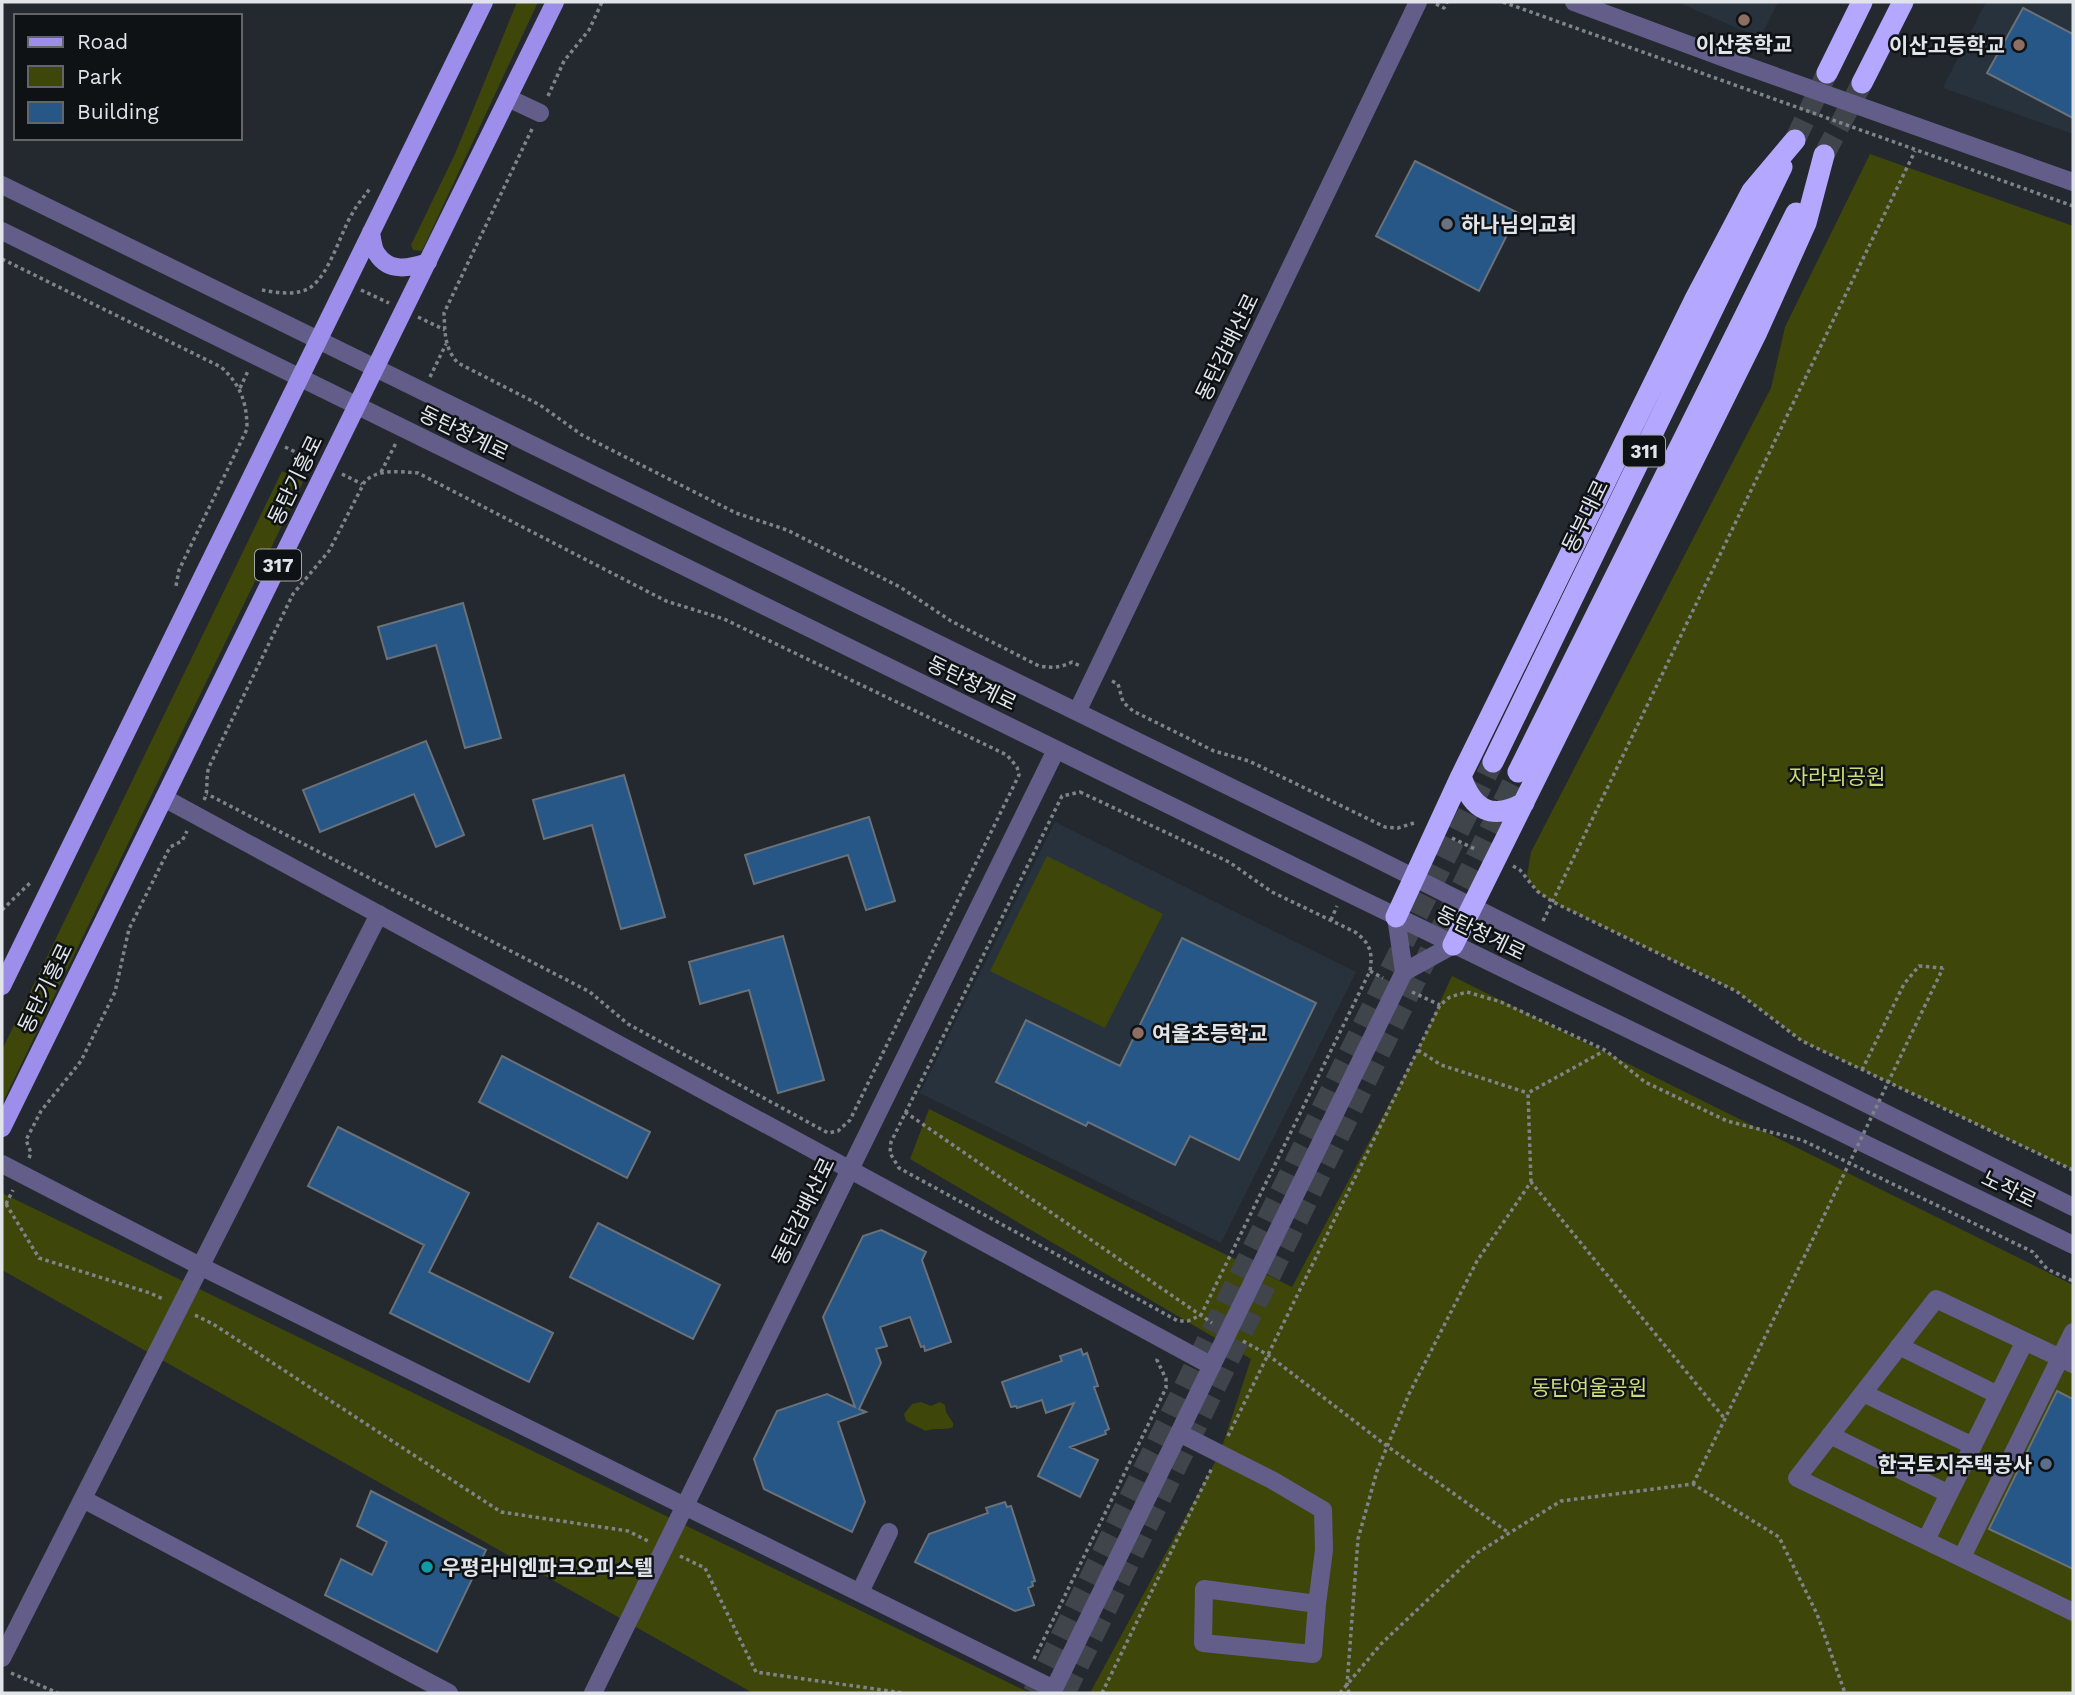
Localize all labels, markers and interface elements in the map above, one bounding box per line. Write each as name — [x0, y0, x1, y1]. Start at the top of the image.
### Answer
marker: 이산중학교 — [1736, 12, 1752, 28]
legend — [14, 14, 242, 140]
text: Road — [77, 29, 128, 54]
place label: 이산중학교 — [1696, 32, 1792, 57]
place label: 이산고등학교 — [1889, 33, 2005, 58]
marker: 이산고등학교 — [2011, 37, 2027, 53]
text: Park — [77, 64, 122, 89]
text: Building — [77, 99, 159, 124]
place label: 하나님의교회 — [1461, 212, 1577, 237]
marker: 하나님의교회 — [1439, 216, 1455, 232]
street label: 동탄감배산로 — [1190, 289, 1264, 405]
street label: 동탄청계로 — [415, 401, 513, 465]
street label: 동탄기흥로 — [263, 431, 327, 529]
road number: 311 — [1623, 436, 1665, 466]
street label: 동부대로 — [1557, 476, 1613, 556]
road number: 317 — [255, 550, 301, 580]
street label: 동탄청계로 — [923, 651, 1021, 715]
park label: 자라뫼공원 — [1789, 764, 1885, 789]
street label: 동탄청계로 — [1432, 901, 1530, 965]
street label: 동탄기흥로 — [13, 939, 77, 1037]
place label: 여울초등학교 — [1152, 1021, 1268, 1046]
marker: 여울초등학교 — [1130, 1025, 1146, 1041]
street label: 동탄감배산로 — [766, 1153, 840, 1269]
street label: 노작로 — [1977, 1165, 2041, 1213]
park label: 동탄여울공원 — [1531, 1375, 1647, 1400]
place label: 한국토지주택공사 — [1877, 1452, 2032, 1477]
marker: 한국토지주택공사 — [2038, 1456, 2054, 1472]
place label: 우평라비엔파크오피스텔 — [441, 1555, 654, 1580]
marker: 우평라비엔파크오피스텔 — [419, 1559, 435, 1575]

